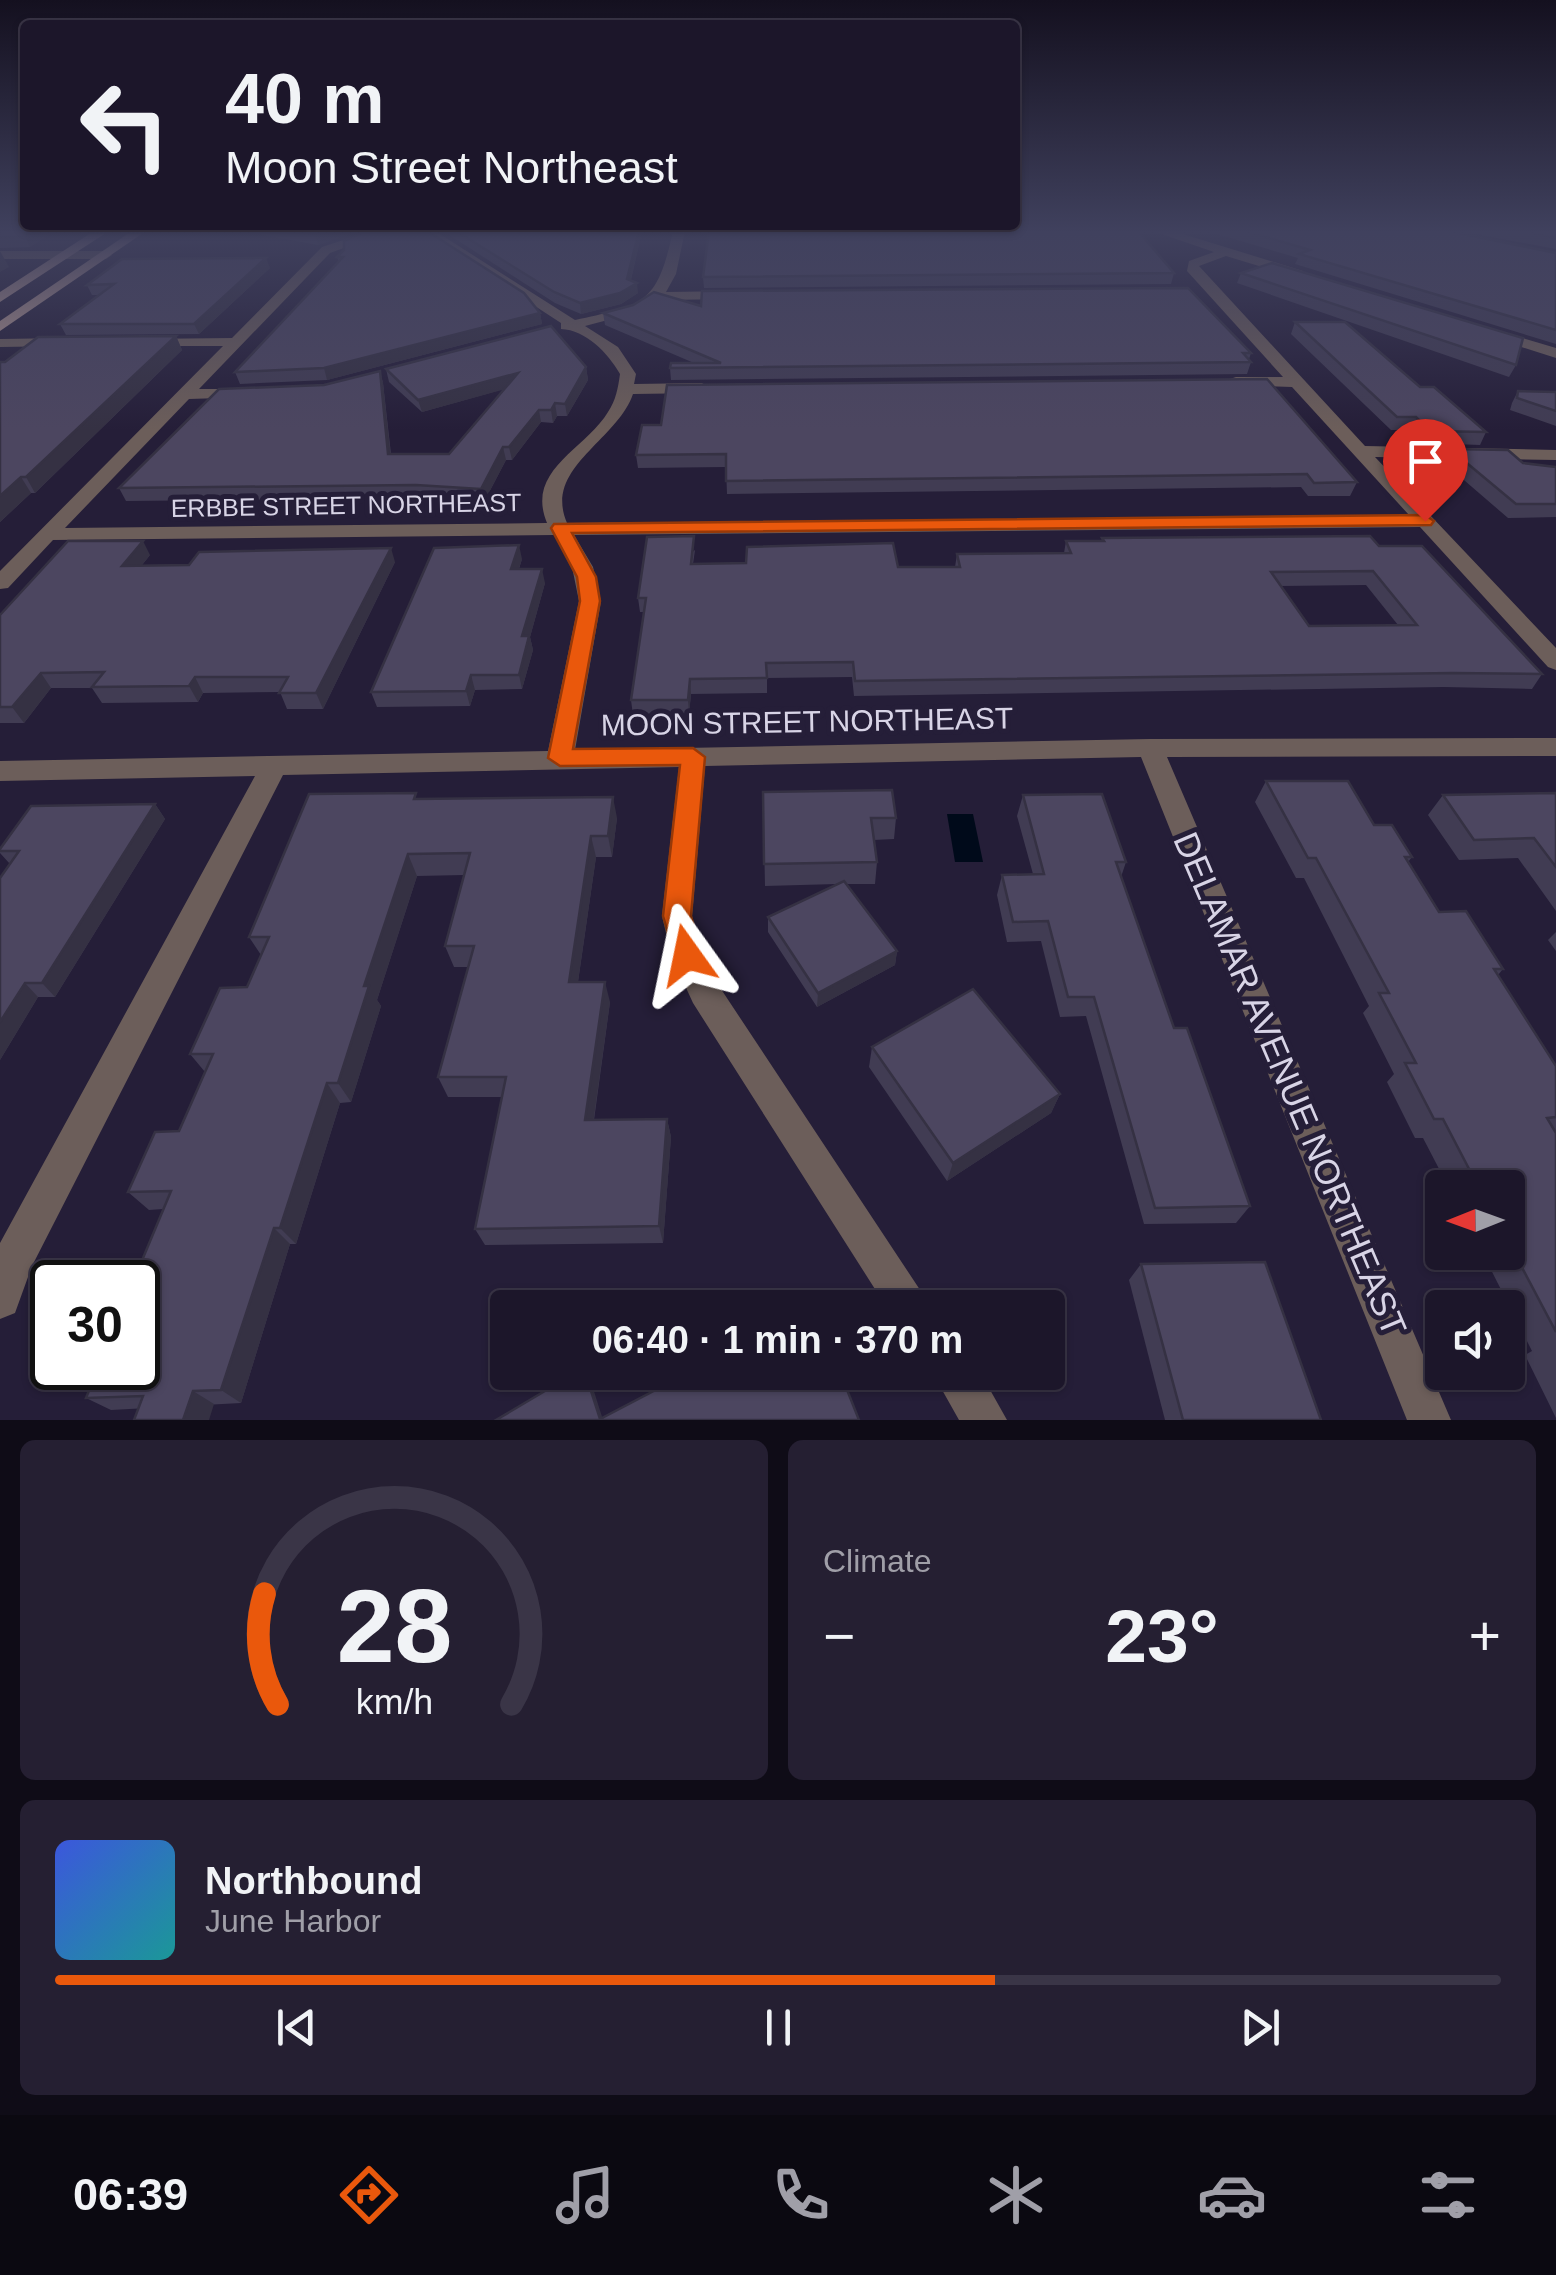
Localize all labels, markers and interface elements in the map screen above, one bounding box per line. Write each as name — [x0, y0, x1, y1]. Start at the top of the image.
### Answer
icon: left — [60, 60, 190, 190]
text: 40 m — [225, 60, 385, 138]
text: Moon Street Northeast — [225, 142, 678, 193]
pin — [1383, 419, 1468, 522]
icon: arrive — [1398, 434, 1453, 489]
street label: ERBBE STREET NORTHEAST — [171, 488, 521, 522]
street label: MOON STREET NORTHEAST — [601, 701, 1013, 742]
street label: DELAMAR AVENUE NORTHEAST — [1166, 826, 1415, 1341]
position arrow — [635, 903, 739, 1007]
north arrow — [1425, 1170, 1525, 1270]
map controls — [1425, 1170, 1525, 1390]
speed limit sign: 30 — [30, 1260, 160, 1390]
button: sound — [1425, 1290, 1525, 1390]
text: 06:40 · 1 min · 370 m — [592, 1319, 963, 1361]
text: Climate — [823, 1543, 931, 1579]
text: 28 — [336, 1568, 452, 1684]
text: 23° — [1105, 1594, 1219, 1678]
text: − — [823, 1605, 855, 1667]
text: + — [1469, 1605, 1501, 1667]
text: km/h — [355, 1682, 433, 1722]
text: Northbound — [205, 1860, 422, 1902]
text: June Harbor — [205, 1903, 381, 1939]
icon: previous — [269, 2000, 324, 2055]
icon: pause — [751, 2000, 806, 2055]
icon: next — [1233, 2000, 1288, 2055]
icon: directions — [334, 2160, 404, 2230]
icon: music — [550, 2160, 620, 2230]
icon: phone — [766, 2160, 836, 2230]
icon: climate — [981, 2160, 1051, 2230]
icon: car — [1197, 2160, 1267, 2230]
icon: filters — [1413, 2160, 1483, 2230]
text: 06:39 — [73, 2169, 188, 2220]

